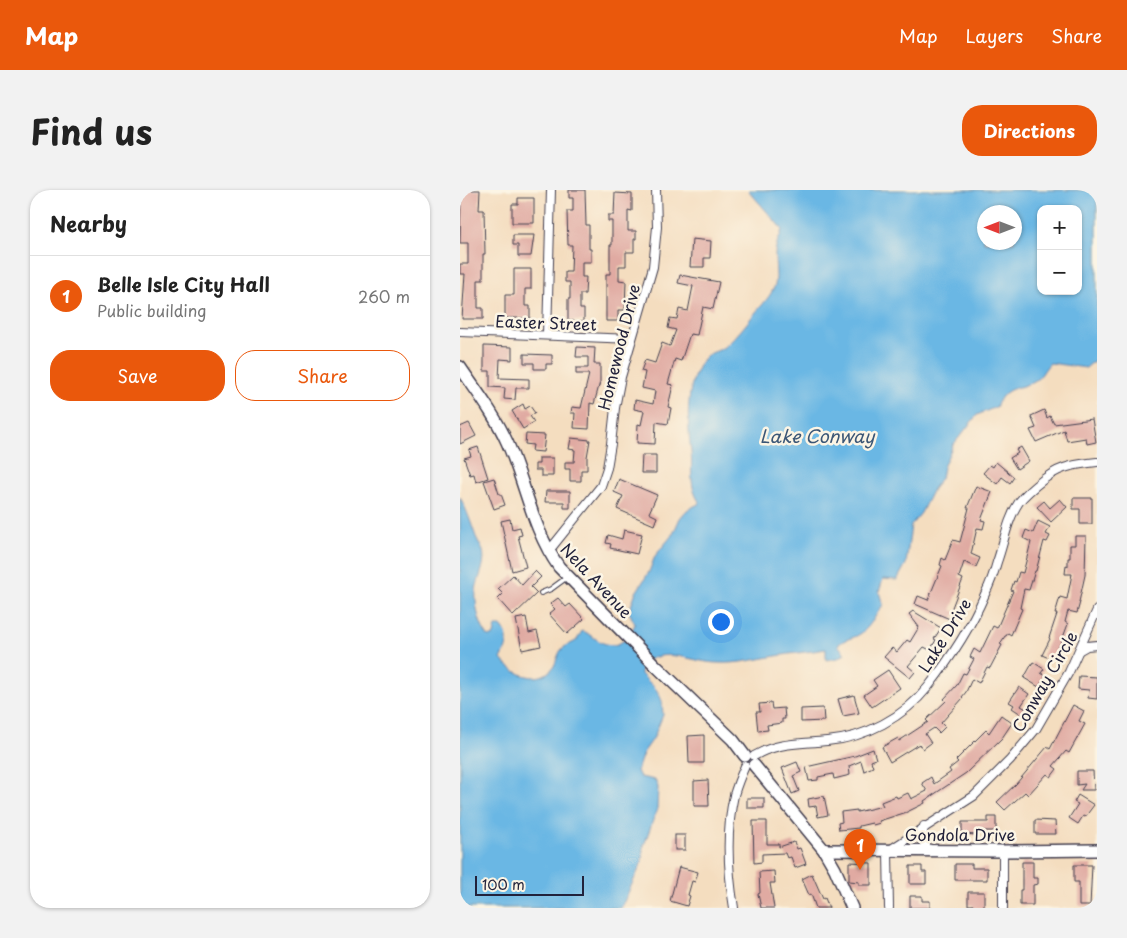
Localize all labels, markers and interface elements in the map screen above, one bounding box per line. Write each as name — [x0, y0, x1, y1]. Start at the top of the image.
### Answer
text: Map — [25, 17, 78, 53]
text: Map — [899, 22, 938, 49]
text: Layers — [966, 22, 1023, 49]
text: Share — [1051, 22, 1102, 49]
text: Find us — [30, 104, 152, 157]
button: Directions — [962, 105, 1097, 156]
north arrow — [977, 205, 1022, 250]
map controls — [1037, 205, 1082, 295]
button: + — [1037, 205, 1082, 250]
text: Nearby — [50, 207, 127, 239]
button: − — [1037, 250, 1082, 295]
text: Belle Isle City Hall — [97, 270, 270, 298]
street label: Homewood Drive — [591, 281, 645, 413]
text: 1 — [62, 284, 70, 308]
text: 260 m — [358, 284, 410, 308]
text: Public building — [97, 298, 207, 322]
street label: Easter Street — [495, 308, 598, 336]
button: Save — [50, 350, 225, 401]
button: Share — [235, 350, 410, 401]
water label: Lake Conway — [760, 422, 876, 449]
street label: Nela Avenue — [556, 537, 638, 623]
street label: Lake Drive — [912, 593, 976, 677]
your location — [708, 609, 734, 635]
street label: Conway Circle — [1005, 626, 1083, 736]
street label: Gondola Drive — [905, 822, 1015, 846]
pin: 1 — [844, 829, 876, 870]
scale bar — [475, 873, 584, 896]
text: 100 m — [482, 874, 525, 895]

